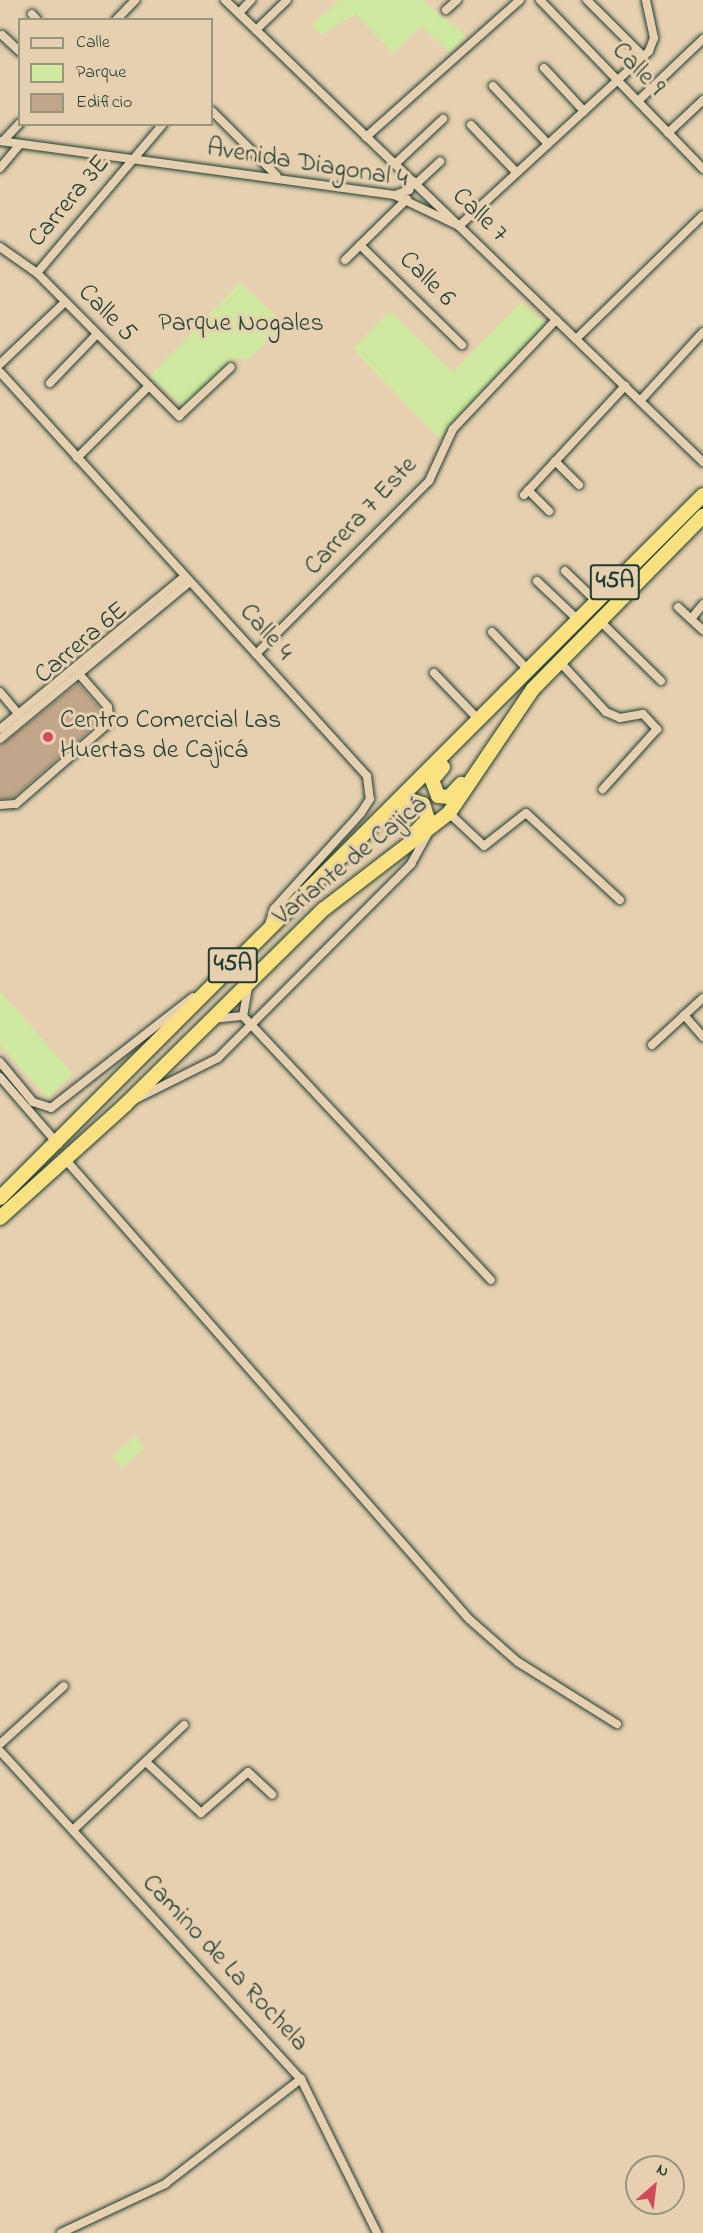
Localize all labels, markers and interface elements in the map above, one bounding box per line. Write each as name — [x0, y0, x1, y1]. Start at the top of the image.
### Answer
legend — [18, 18, 213, 126]
text: Calle — [76, 30, 110, 56]
street label: Calle 9 — [604, 36, 670, 104]
text: Parque — [76, 60, 126, 86]
text: Edificio — [76, 90, 132, 116]
street label: Avenida Diagonal 4 — [205, 134, 409, 196]
street label: Carrera 3E — [22, 149, 118, 255]
street label: Calle 7 — [444, 182, 514, 250]
street label: Calle 6 — [391, 245, 461, 315]
street label: Calle 5 — [70, 278, 142, 350]
park label: Parque Nogales — [158, 309, 324, 341]
street label: Carrera 7 Este — [299, 451, 425, 583]
road number: 45A — [590, 561, 640, 603]
street label: Carrera 6E — [29, 596, 135, 692]
street label: Calle 4 — [231, 598, 299, 668]
place label: Centro Comercial Las Huertas de Cajicá — [60, 706, 281, 768]
marker: Centro Comercial Las Huertas de Cajicá — [41, 730, 55, 744]
street label: Variante de Cajicá — [268, 791, 434, 933]
road number: 45A — [208, 944, 258, 986]
street label: Camino de La Rochela — [134, 1869, 314, 2059]
north arrow — [625, 2155, 685, 2215]
text: N — [652, 2158, 673, 2184]

